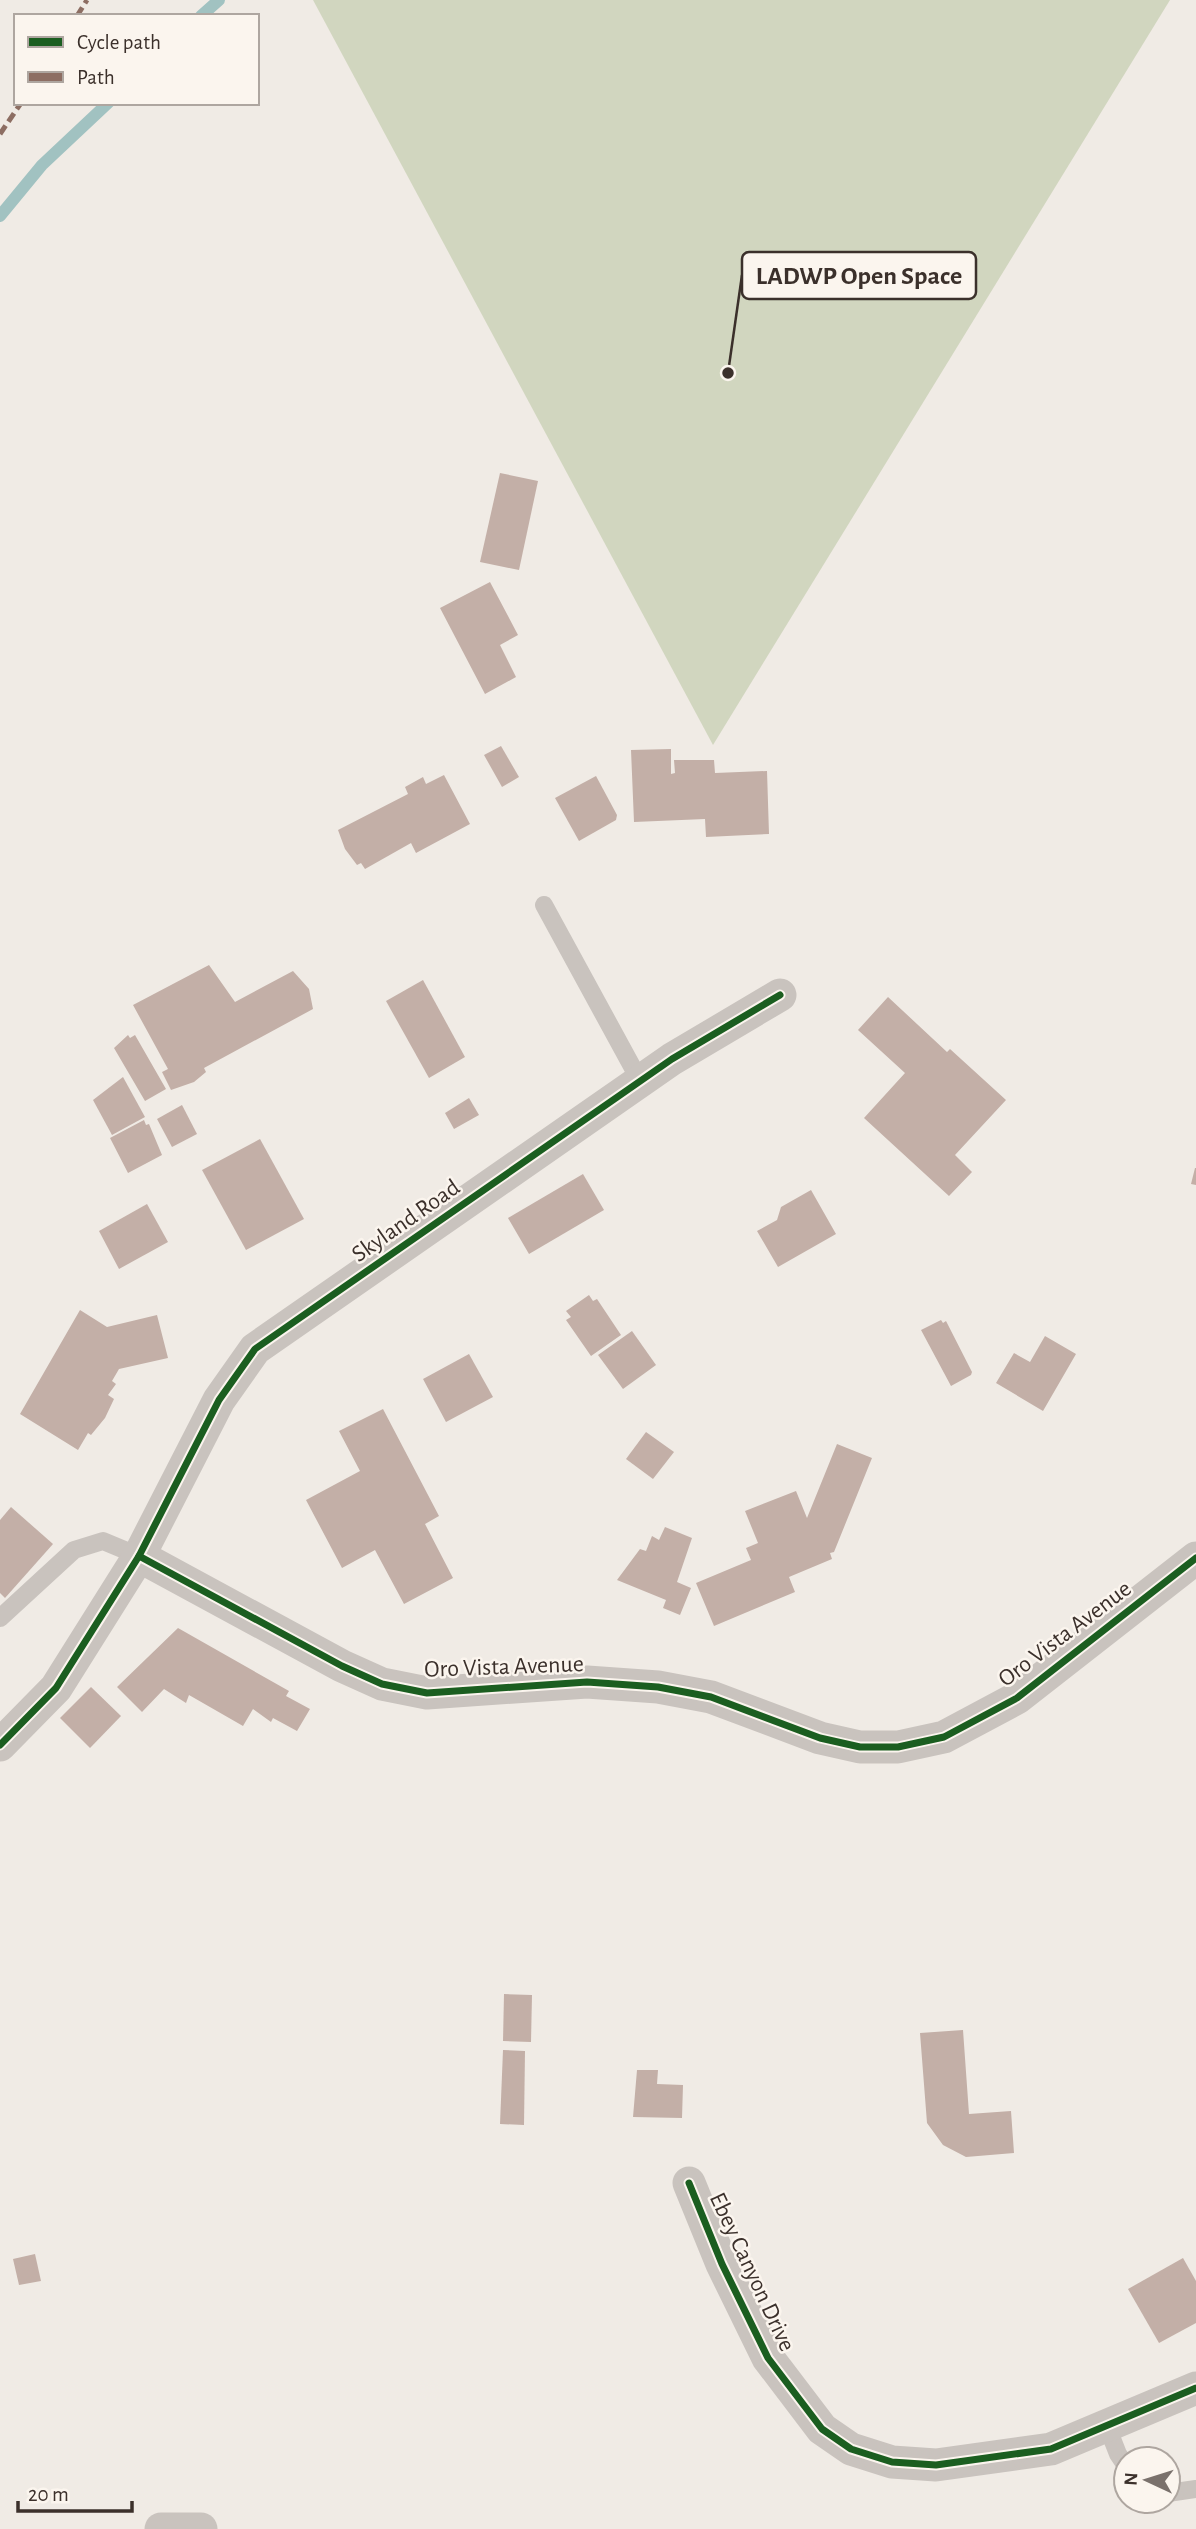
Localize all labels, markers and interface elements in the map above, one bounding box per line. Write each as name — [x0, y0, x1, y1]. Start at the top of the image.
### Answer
legend — [14, 14, 259, 105]
text: Cycle path — [77, 32, 161, 53]
text: Path — [77, 67, 115, 88]
callout: LADWP Open Space — [742, 252, 976, 299]
text: LADWP Open Space — [756, 263, 962, 289]
street label: Skyland Road — [348, 1175, 464, 1267]
street label: Oro Vista Avenue — [994, 1576, 1136, 1692]
street label: Oro Vista Avenue — [424, 1652, 584, 1682]
street label: Ebey Canyon Drive — [705, 2189, 799, 2355]
north arrow — [1112, 2445, 1182, 2515]
scale bar — [18, 2470, 131, 2514]
text: N — [1122, 2472, 1141, 2486]
text: 20 m — [28, 2484, 69, 2505]

